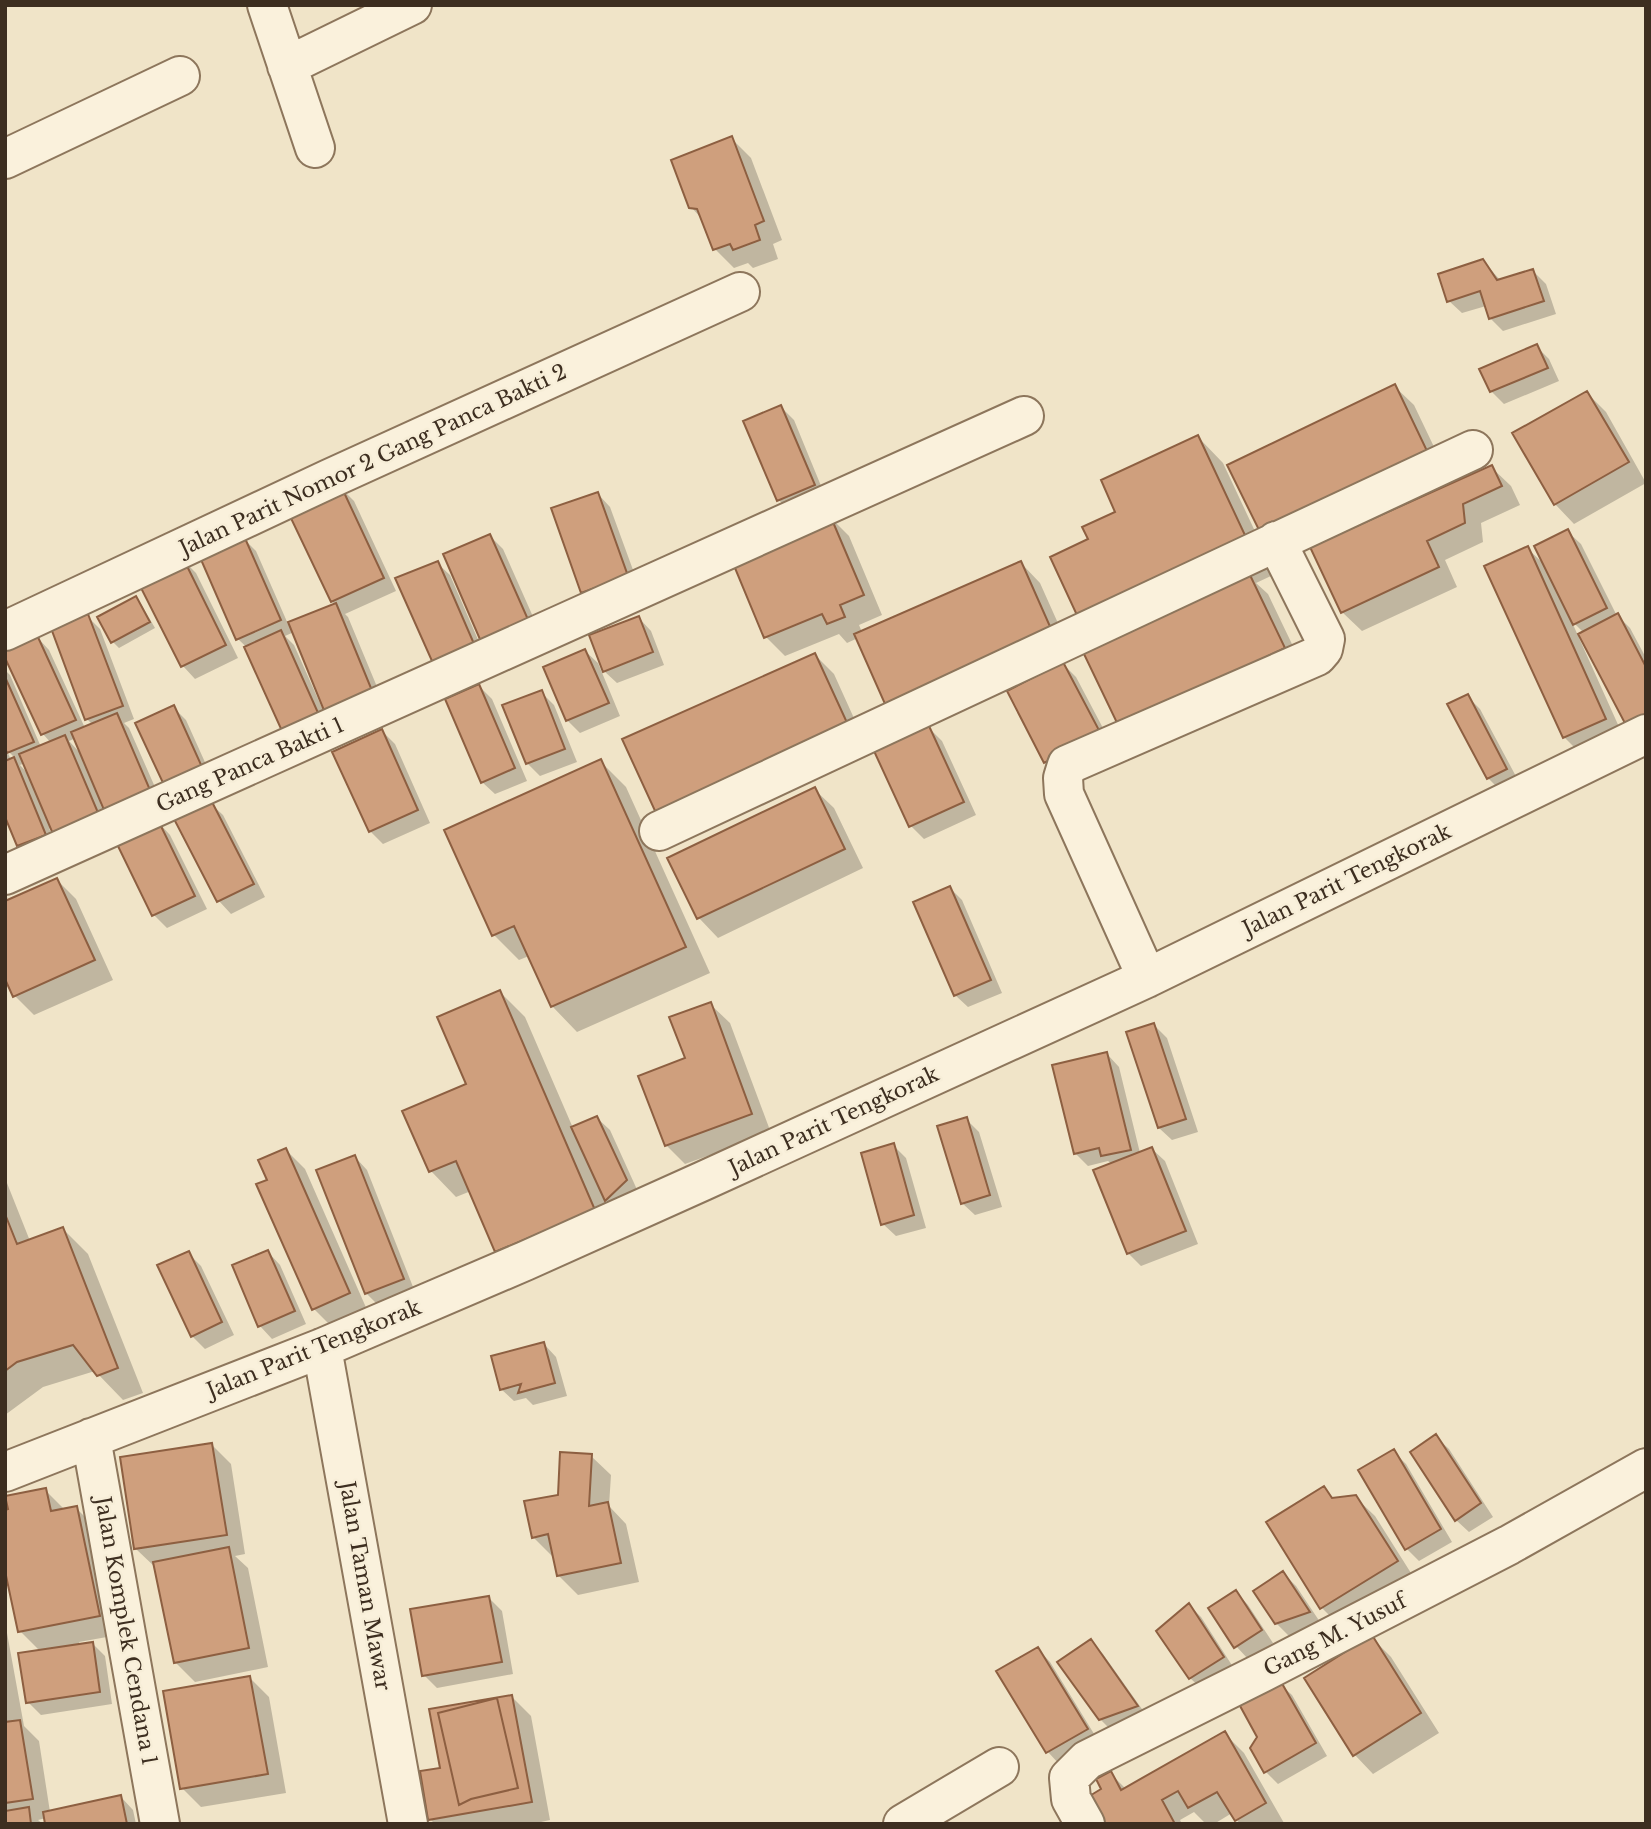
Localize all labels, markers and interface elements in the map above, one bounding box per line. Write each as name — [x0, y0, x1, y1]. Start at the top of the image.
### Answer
street label: Jalan Parit Nomor 2 Gang Panca Bakti 2 — [173, 359, 571, 563]
street label: Gang Panca Bakti 1 — [152, 712, 348, 818]
street label: Jalan Parit Tengkorak — [1236, 818, 1456, 943]
street label: Jalan Parit Tengkorak — [722, 1061, 943, 1182]
street label: Jalan Parit Tengkorak — [200, 1294, 425, 1405]
street label: Jalan Taman Mawar — [333, 1476, 396, 1693]
street label: Jalan Komplek Cendana 1 — [89, 1492, 162, 1767]
street label: Gang M. Yusuf — [1259, 1587, 1413, 1682]

